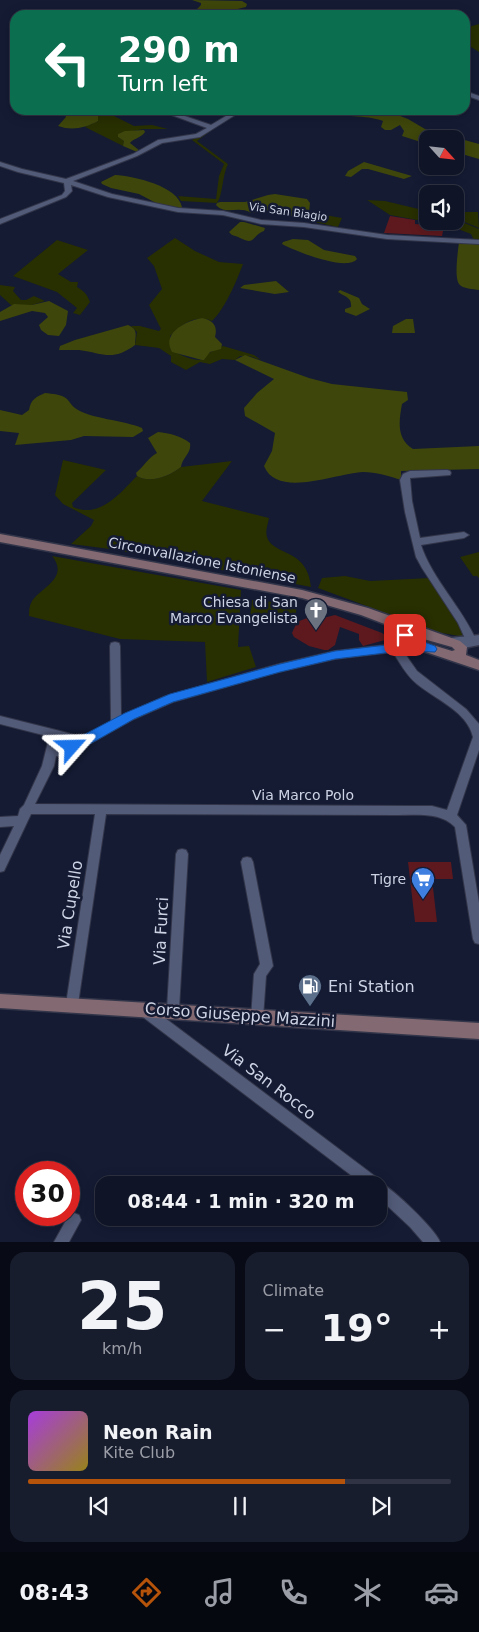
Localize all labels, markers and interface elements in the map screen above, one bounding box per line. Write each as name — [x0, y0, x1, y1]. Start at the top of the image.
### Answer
icon: left — [35, 30, 100, 95]
text: 290 m — [118, 30, 240, 70]
text: Turn left — [118, 71, 207, 96]
north arrow — [419, 130, 464, 175]
map controls — [419, 130, 464, 230]
button: sound — [419, 185, 464, 230]
street label: Via San Biagio — [248, 200, 328, 224]
street label: Circonvallazione Istoniense — [107, 534, 297, 586]
place label: Chiesa di San Marco Evangelista — [170, 594, 298, 626]
church icon: Chiesa di San Marco Evangelista — [303, 597, 329, 631]
pin — [384, 614, 426, 656]
icon: arrive — [391, 621, 419, 649]
position arrow — [45, 720, 97, 772]
street label: Via Marco Polo — [252, 787, 354, 803]
street label: Via Cupello — [54, 859, 86, 951]
supermarket icon: Tigre — [410, 866, 436, 900]
place label: Tigre — [370, 871, 406, 887]
street label: Via Furci — [150, 897, 172, 965]
fuel station icon: Eni Station — [297, 973, 323, 1007]
place label: Eni Station — [328, 977, 415, 996]
street label: Corso Giuseppe Mazzini — [144, 999, 336, 1031]
street label: Via San Rocco — [218, 1041, 320, 1123]
speed limit sign: 30 — [15, 1161, 80, 1226]
text: 08:44 · 1 min · 320 m — [127, 1190, 355, 1212]
text: 25 — [77, 1269, 167, 1344]
text: Climate — [263, 1281, 324, 1300]
text: 19° — [321, 1306, 393, 1350]
text: − — [263, 1313, 286, 1346]
text: + — [428, 1313, 451, 1346]
text: km/h — [102, 1339, 142, 1358]
text: Neon Rain — [103, 1421, 212, 1443]
text: Kite Club — [103, 1443, 175, 1462]
icon: previous — [85, 1492, 113, 1520]
icon: pause — [226, 1492, 254, 1520]
icon: next — [367, 1492, 395, 1520]
icon: directions — [129, 1575, 164, 1610]
icon: music — [202, 1575, 237, 1610]
icon: phone — [276, 1575, 311, 1610]
icon: climate — [350, 1575, 385, 1610]
icon: car — [424, 1575, 459, 1610]
text: 08:43 — [19, 1580, 90, 1605]

